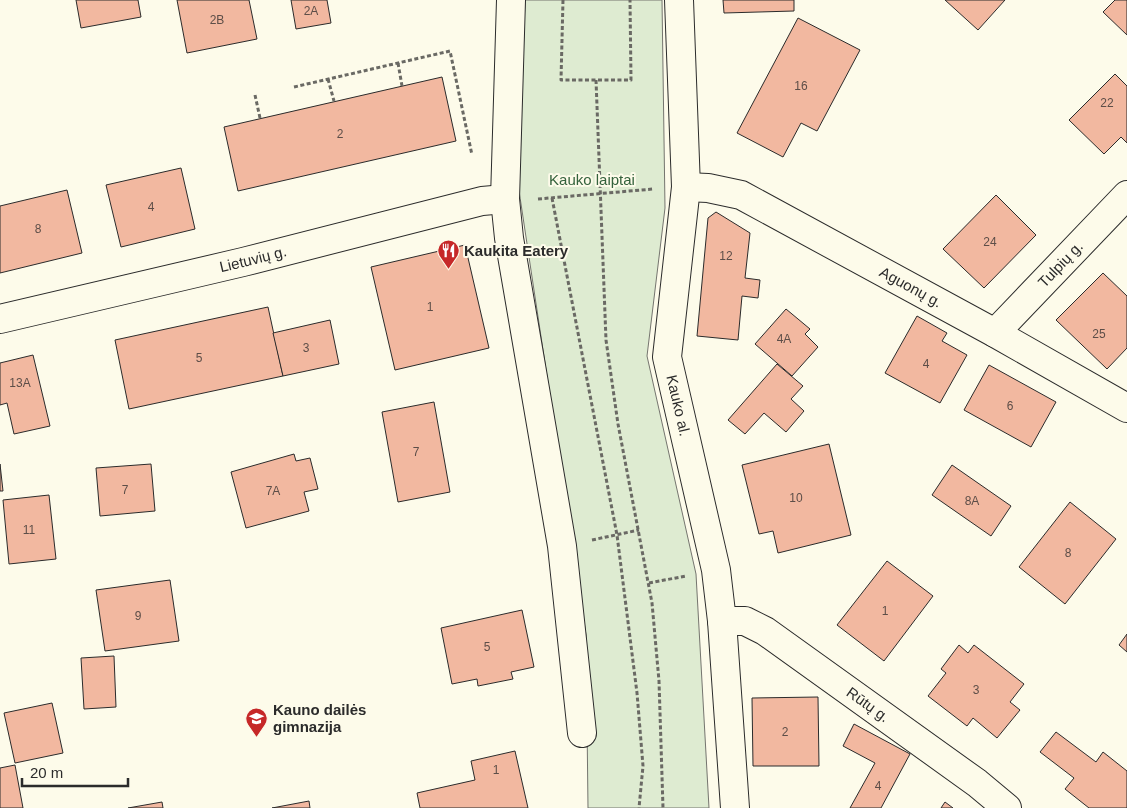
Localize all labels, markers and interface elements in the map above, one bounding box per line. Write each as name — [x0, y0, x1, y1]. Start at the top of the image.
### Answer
house number: 2A — [304, 4, 318, 18]
house number: 2B — [210, 13, 224, 27]
house number: 16 — [794, 79, 808, 93]
house number: 22 — [1100, 96, 1114, 110]
house number: 2 — [337, 127, 344, 141]
park label: Kauko laiptai — [549, 171, 635, 188]
house number: 4 — [148, 200, 155, 214]
house number: 8 — [35, 222, 42, 236]
house number: 24 — [983, 235, 997, 249]
street label: Tulpių g. — [1034, 238, 1086, 290]
restaurant icon: Kaukita Eatery — [436, 239, 460, 270]
street label: Lietuvių g. — [218, 242, 288, 275]
place label: Kaukita Eatery — [464, 242, 569, 259]
house number: 12 — [719, 249, 733, 263]
street label: Aguonų g. — [877, 263, 945, 311]
house number: 1 — [427, 300, 434, 314]
house number: 25 — [1092, 327, 1106, 341]
house number: 4A — [777, 332, 791, 346]
house number: 3 — [303, 341, 310, 355]
house number: 5 — [196, 351, 203, 365]
house number: 4 — [923, 357, 930, 371]
street label: Kauko al. — [663, 373, 694, 438]
house number: 13A — [9, 376, 31, 390]
house number: 6 — [1007, 399, 1014, 413]
house number: 7 — [413, 445, 420, 459]
house number: 7 — [122, 483, 129, 497]
house number: 7A — [266, 484, 280, 498]
house number: 10 — [789, 491, 803, 505]
house number: 8A — [965, 494, 979, 508]
house number: 11 — [23, 523, 36, 537]
house number: 8 — [1065, 546, 1072, 560]
house number: 1 — [882, 604, 889, 618]
house number: 9 — [135, 609, 142, 623]
house number: 5 — [484, 640, 491, 654]
street label: Rūtų g. — [844, 683, 893, 725]
house number: 3 — [973, 683, 980, 697]
place label: Kauno dailės gimnazija — [273, 701, 366, 735]
school or university icon: Kauno dailės gimnazija — [245, 707, 269, 738]
house number: 2 — [782, 725, 789, 739]
scale bar — [22, 756, 129, 788]
house number: 1 — [493, 763, 500, 777]
text: 20 m — [30, 764, 63, 781]
house number: 4 — [875, 779, 882, 793]

